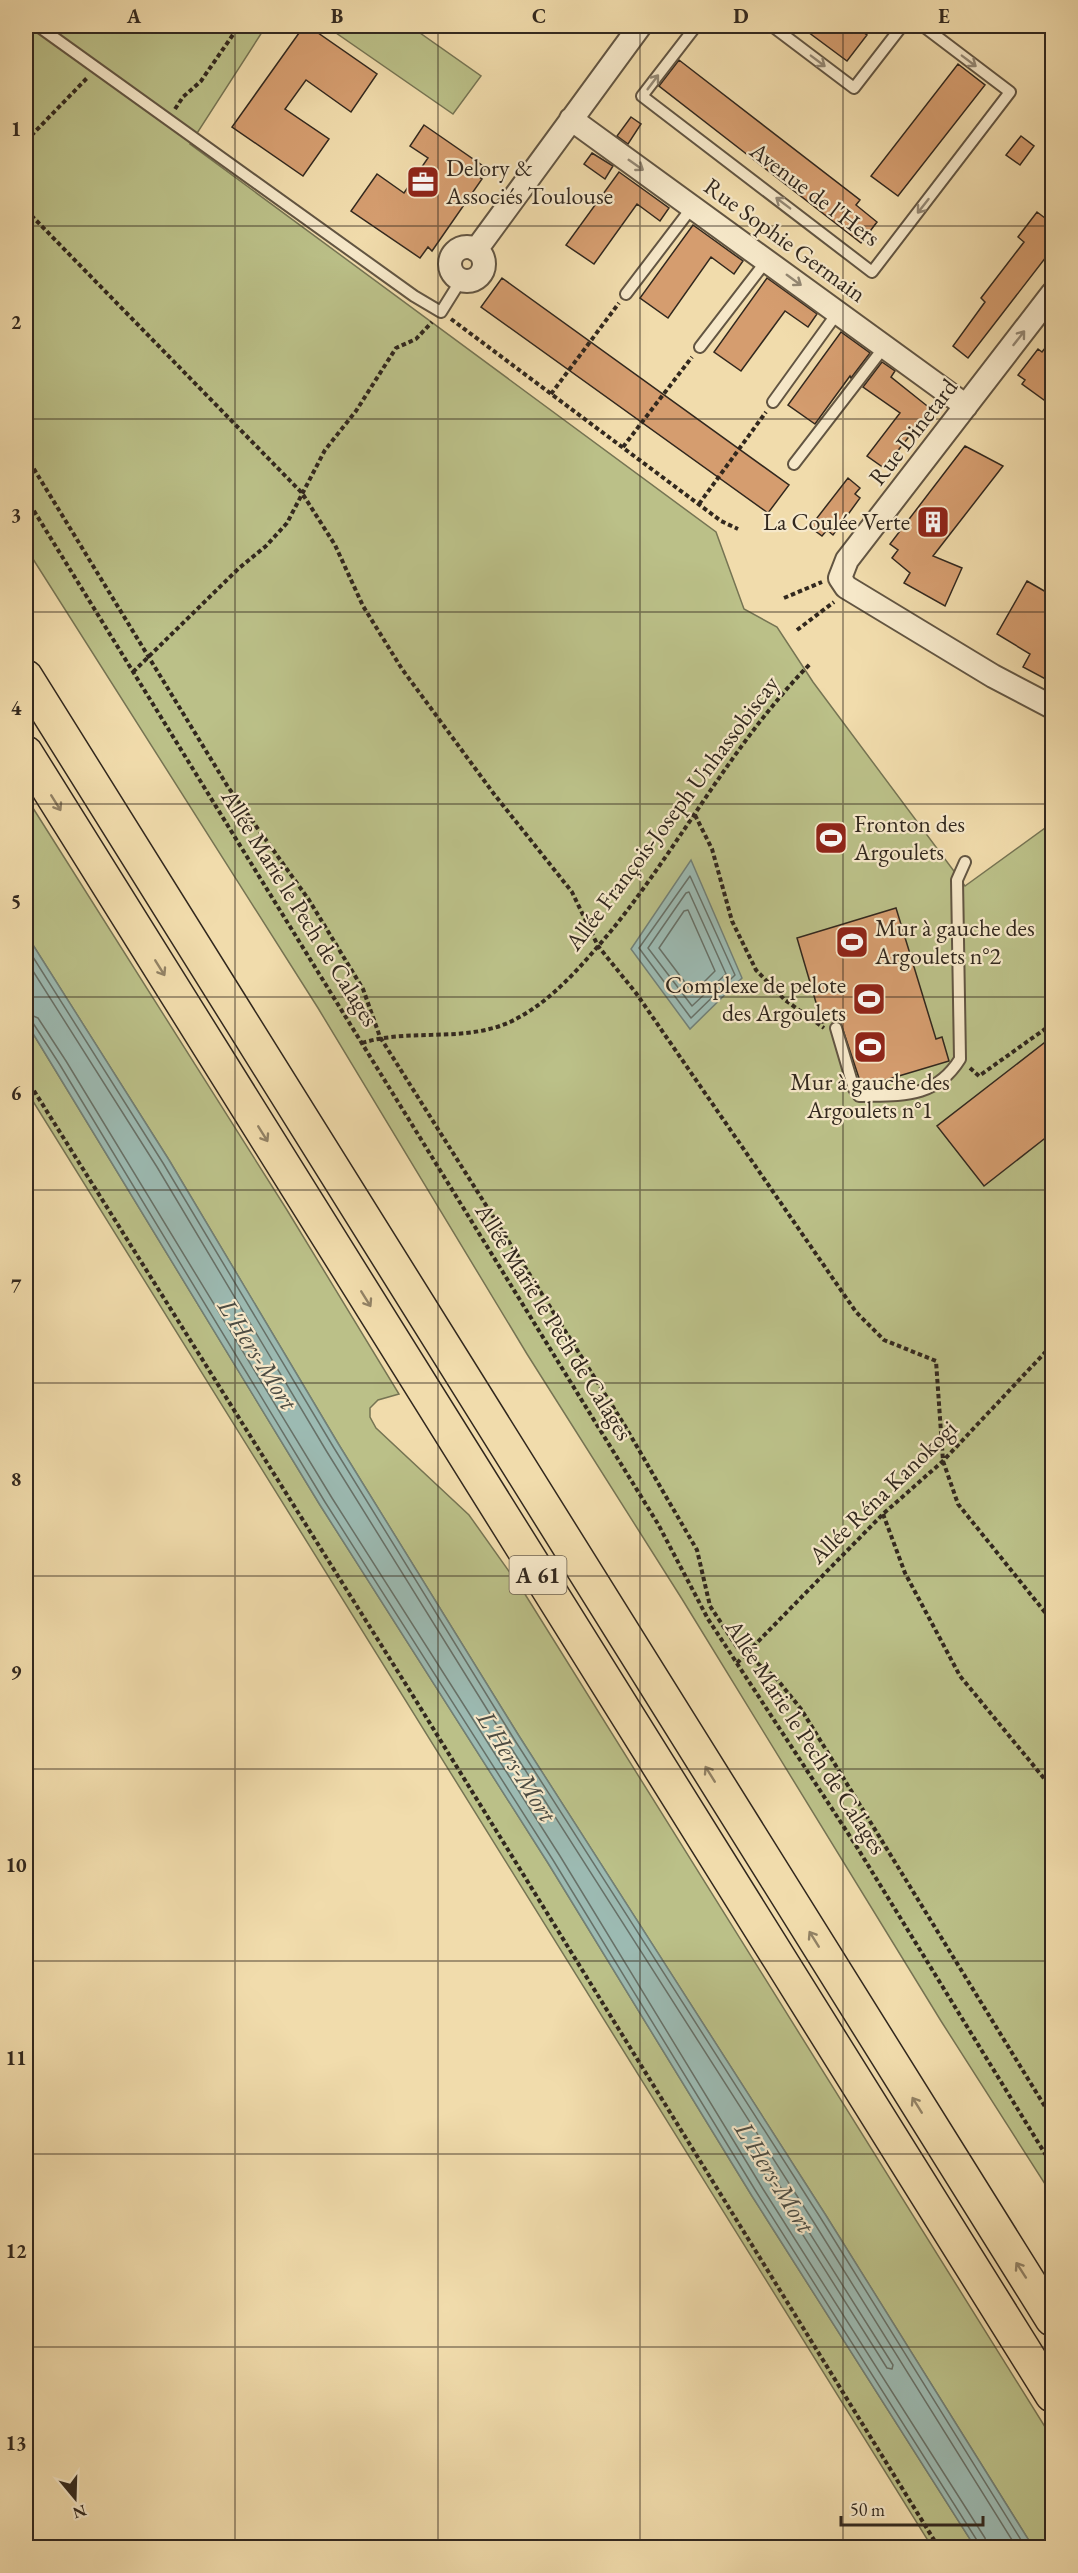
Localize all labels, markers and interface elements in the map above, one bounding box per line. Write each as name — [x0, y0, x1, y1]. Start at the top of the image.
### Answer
text: A — [126, 3, 142, 29]
text: B — [331, 3, 343, 29]
text: C — [532, 3, 546, 29]
text: D — [733, 3, 749, 29]
text: E — [938, 3, 950, 29]
one-way arrow — [810, 55, 826, 67]
one-way arrow — [961, 55, 977, 67]
one-way arrow — [646, 74, 659, 90]
text: 1 — [11, 116, 21, 142]
street label: Avenue de l'Hers — [743, 134, 887, 253]
place label: Delory & Associés Toulouse — [445, 152, 613, 211]
one-way arrow — [627, 159, 643, 171]
office icon: Delory & Associés Toulouse — [405, 164, 441, 200]
street label: Rue Sophie Germain — [698, 170, 873, 309]
one-way arrow — [775, 197, 791, 210]
one-way arrow — [916, 198, 929, 214]
one-way arrow — [785, 273, 801, 286]
text: 2 — [11, 309, 22, 335]
one-way arrow — [1012, 331, 1025, 347]
street label: Rue Dinetard — [861, 371, 965, 491]
text: 3 — [11, 502, 21, 528]
building icon: La Coulée Verte — [915, 504, 951, 540]
place label: La Coulée Verte — [763, 506, 910, 537]
street label: Allée François-Joseph Unhassobiscay — [557, 669, 786, 957]
text: 4 — [11, 695, 22, 721]
street label: Allée Marie le Pech de Calages — [214, 782, 386, 1032]
one-way arrow — [51, 794, 63, 811]
place label: Fronton des Argoulets — [853, 808, 965, 867]
sports icon: Fronton des Argoulets — [813, 820, 849, 856]
text: 5 — [11, 888, 21, 914]
place label: Mur à gauche des Argoulets n°2 — [874, 912, 1035, 971]
sports icon: Mur à gauche des Argoulets n°2 — [834, 924, 870, 960]
one-way arrow — [154, 959, 166, 976]
place label: Complexe de pelote des Argoulets — [665, 969, 846, 1028]
sports icon: Complexe de pelote des Argoulets — [851, 981, 887, 1017]
sports icon: Mur à gauche des Argoulets n°1 — [852, 1029, 888, 1065]
place label: Mur à gauche des Argoulets n°1 — [790, 1066, 950, 1125]
text: 6 — [11, 1080, 22, 1106]
one-way arrow — [257, 1125, 269, 1141]
street label: Allée Marie le Pech de Calages — [468, 1196, 640, 1446]
text: 7 — [11, 1273, 22, 1299]
one-way arrow — [361, 1290, 373, 1307]
water label: L'Hers-Mort — [210, 1291, 307, 1418]
street label: Allée Réna Kanokogi — [801, 1413, 963, 1571]
text: 8 — [11, 1466, 21, 1492]
road number: A 61 — [510, 1556, 566, 1594]
street label: Allée Marie le Pech de Calages — [718, 1613, 894, 1860]
text: 9 — [11, 1659, 22, 1685]
water label: L'Hers-Mort — [469, 1703, 566, 1830]
one-way arrow — [704, 1766, 716, 1783]
text: 10 — [5, 1852, 27, 1878]
one-way arrow — [807, 1931, 820, 1948]
text: 11 — [5, 2045, 27, 2071]
one-way arrow — [911, 2097, 923, 2114]
water label: L'Hers-Mort — [727, 2114, 824, 2241]
text: 12 — [5, 2238, 27, 2264]
one-way arrow — [1015, 2262, 1027, 2279]
text: 13 — [5, 2430, 27, 2456]
north arrow — [45, 2468, 105, 2528]
scale bar — [841, 2489, 984, 2527]
text: 50 m — [850, 2498, 885, 2521]
text: N — [70, 2500, 89, 2524]

